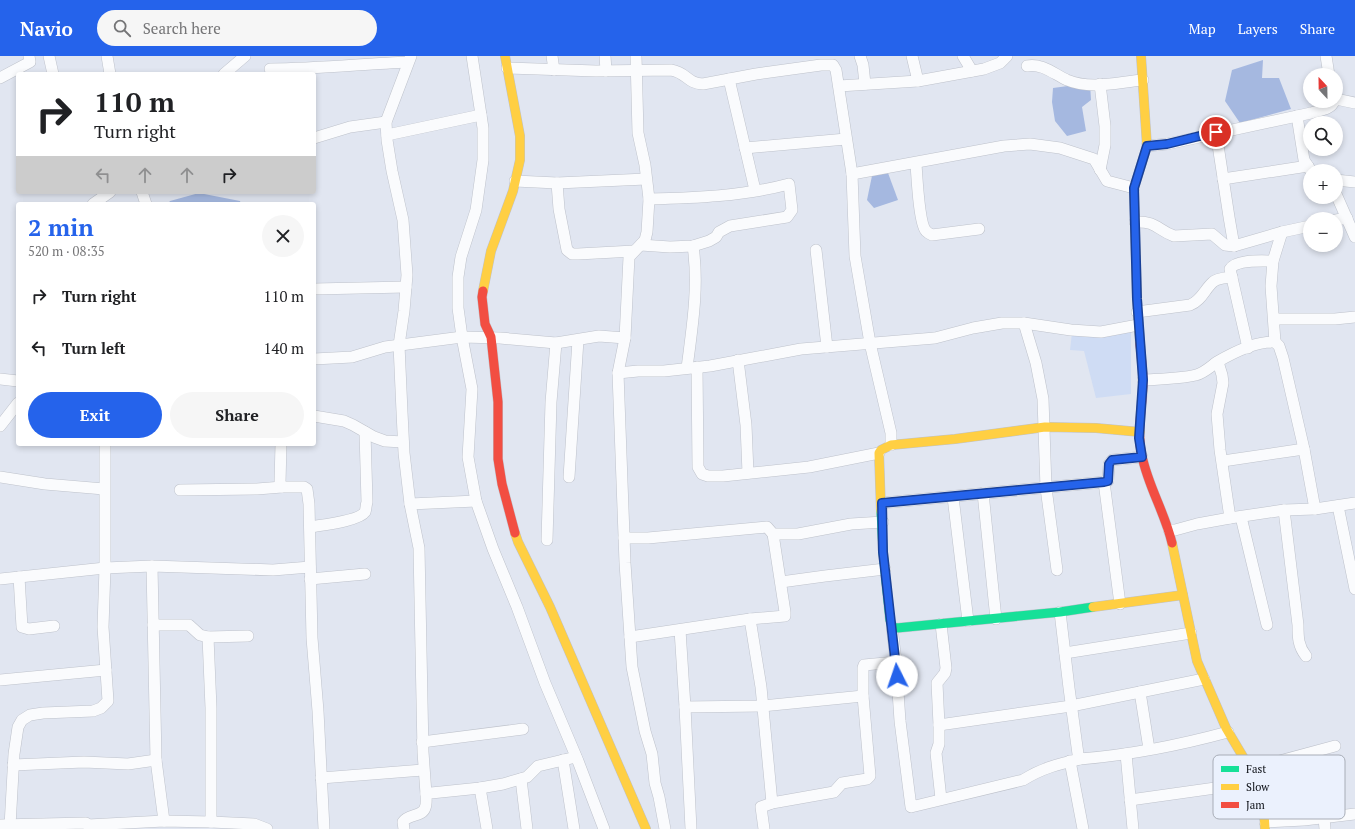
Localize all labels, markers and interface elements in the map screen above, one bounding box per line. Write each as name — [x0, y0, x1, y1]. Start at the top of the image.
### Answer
search box — [97, 10, 377, 46]
text: Navio — [20, 16, 73, 41]
icon: search — [111, 17, 133, 39]
text: Search here — [143, 18, 221, 38]
text: Map — [1189, 19, 1216, 38]
text: Layers — [1238, 19, 1278, 38]
text: Share — [1300, 19, 1335, 38]
north arrow — [1303, 68, 1343, 108]
map controls — [1303, 68, 1343, 252]
text: 110 m — [94, 83, 175, 120]
icon: right — [28, 88, 80, 140]
pin — [1199, 115, 1233, 149]
button: search — [1303, 116, 1343, 156]
text: Turn right — [94, 119, 176, 143]
icon: arrive — [1205, 121, 1227, 143]
icon: left — [92, 164, 114, 186]
icon: ahead — [134, 164, 156, 186]
icon: ahead — [176, 164, 198, 186]
icon: right — [218, 164, 240, 186]
button: + — [1303, 164, 1343, 204]
text: 2 min — [28, 211, 94, 243]
button: − — [1303, 212, 1343, 252]
button: close — [262, 215, 304, 257]
text: 520 m · 08:35 — [28, 242, 105, 260]
icon: right — [28, 285, 50, 307]
text: Turn right — [62, 286, 137, 306]
text: 110 m — [263, 286, 304, 306]
icon: left — [28, 337, 50, 359]
text: Turn left — [62, 338, 126, 358]
text: 140 m — [263, 338, 304, 358]
button: Exit — [28, 392, 162, 438]
button: Share — [170, 392, 304, 438]
position arrow — [876, 655, 918, 697]
legend — [1213, 755, 1345, 819]
text: Fast — [1246, 762, 1266, 776]
text: Slow — [1246, 780, 1270, 794]
text: Jam — [1246, 798, 1265, 812]

